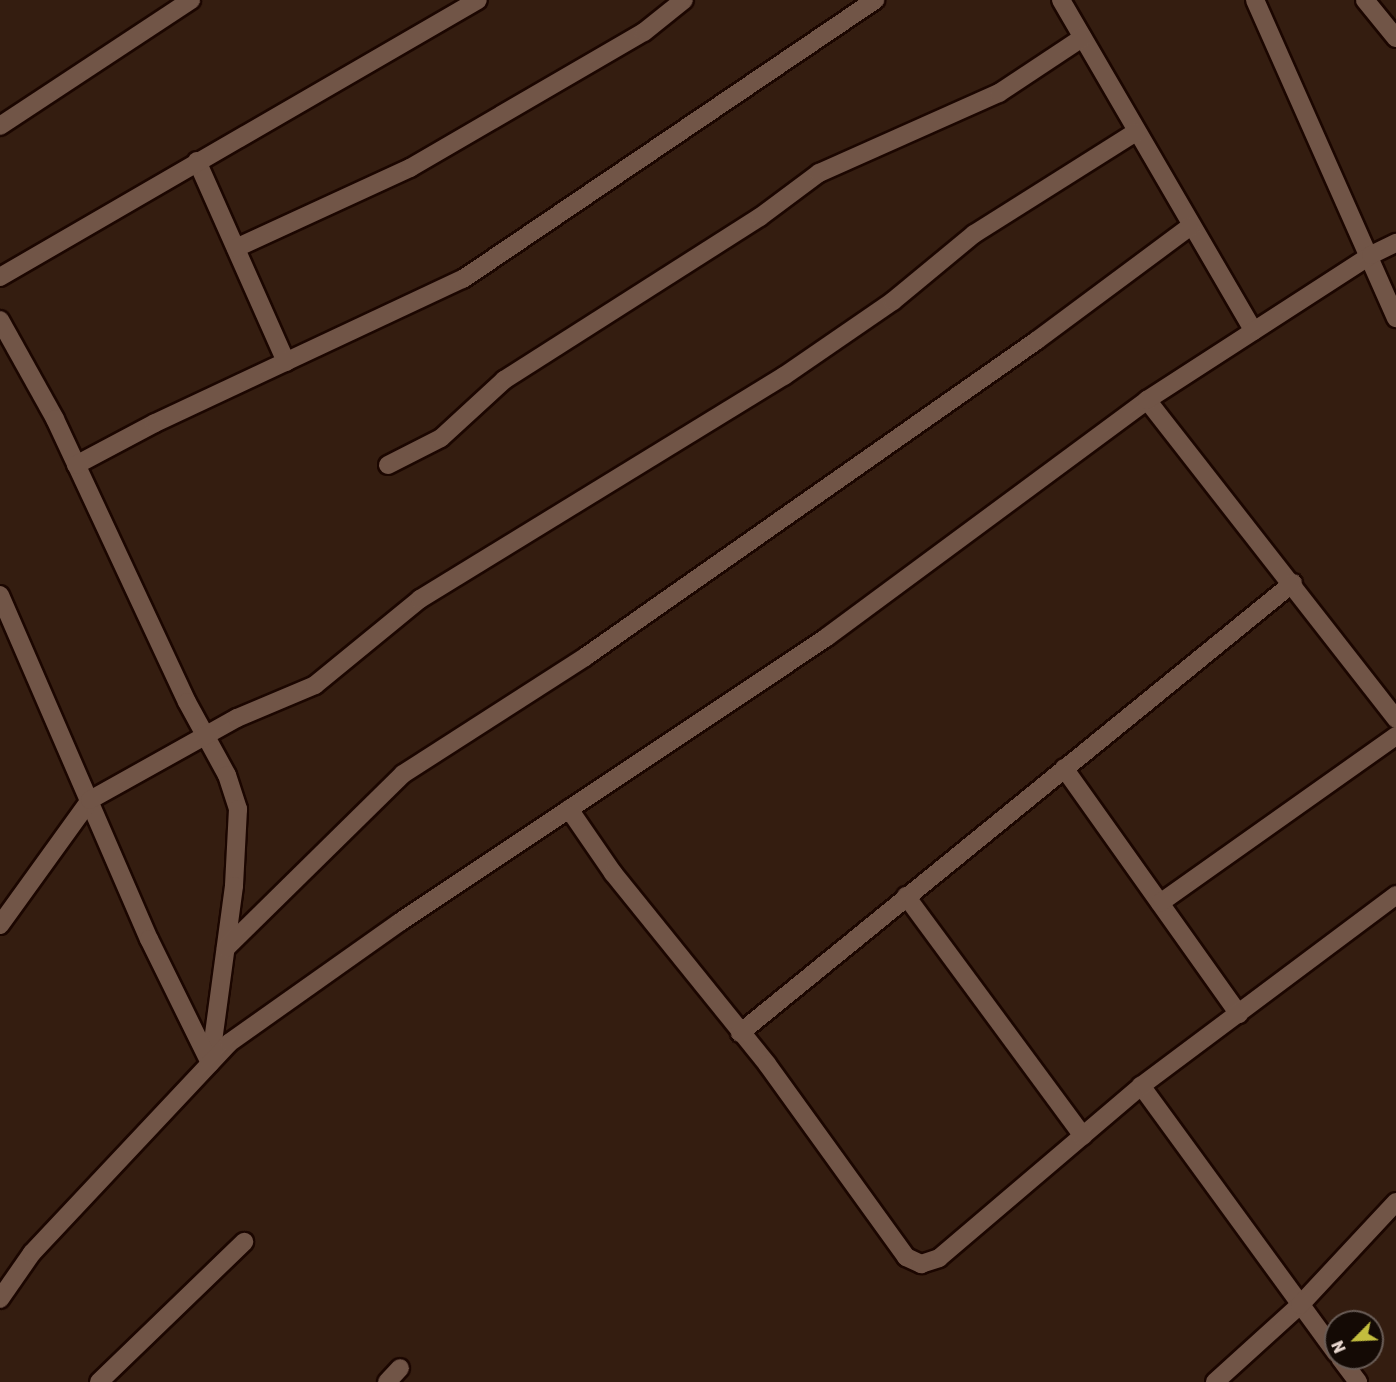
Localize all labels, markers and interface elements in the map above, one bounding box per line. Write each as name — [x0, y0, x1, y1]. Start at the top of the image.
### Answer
north arrow — [1324, 1310, 1384, 1370]
text: N — [1328, 1338, 1350, 1356]

